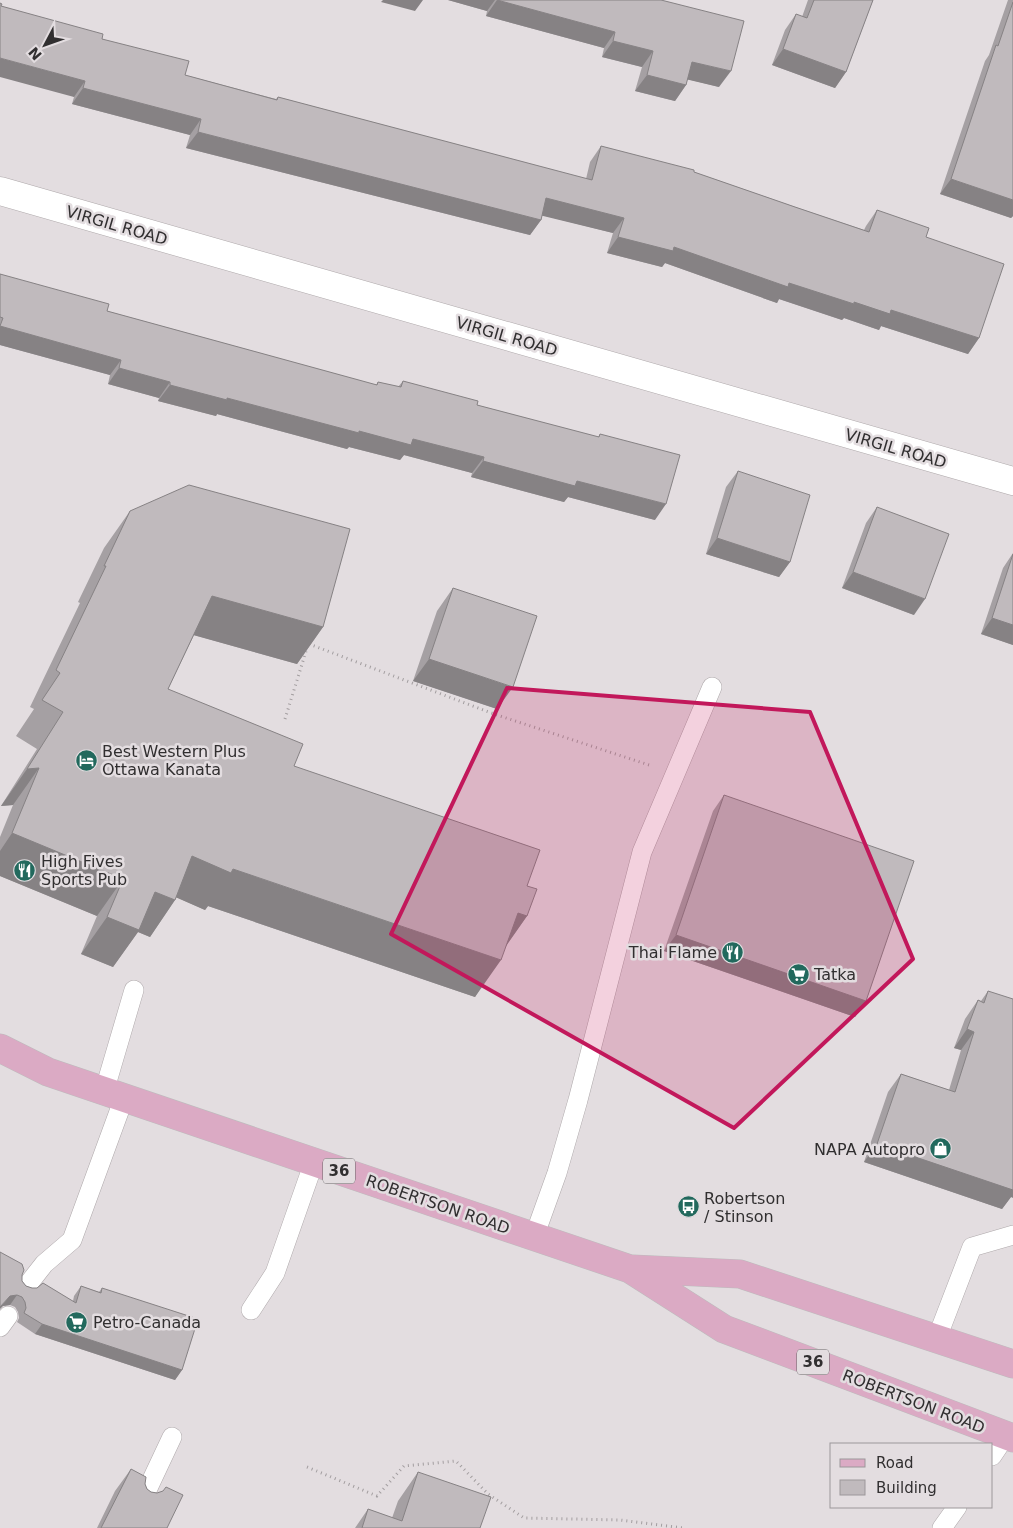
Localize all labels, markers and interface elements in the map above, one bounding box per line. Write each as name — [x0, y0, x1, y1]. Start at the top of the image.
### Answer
north arrow — [20, 20, 70, 70]
text: N — [25, 44, 45, 63]
street label: VIRGIL ROAD — [64, 202, 170, 249]
street label: VIRGIL ROAD — [454, 313, 560, 360]
street label: VIRGIL ROAD — [843, 425, 949, 472]
place label: Best Western Plus Ottawa Kanata — [102, 742, 246, 779]
hotel icon: Best Western Plus Ottawa Kanata — [74, 748, 98, 772]
place label: High Fives Sports Pub — [41, 852, 127, 889]
restaurant icon: High Fives Sports Pub — [13, 858, 37, 882]
restaurant icon: Thai Flame — [721, 940, 745, 964]
place label: Thai Flame — [628, 943, 717, 962]
supermarket icon: Tatka — [786, 962, 810, 986]
place label: Tatka — [813, 965, 856, 984]
shop icon: NAPA Autopro — [929, 1137, 953, 1161]
place label: NAPA Autopro — [814, 1140, 925, 1159]
road number: 36 — [323, 1158, 355, 1184]
street label: ROBERTSON ROAD — [363, 1171, 512, 1238]
place label: Robertson / Stinson — [704, 1189, 785, 1226]
bus stop icon: Robertson / Stinson — [676, 1195, 700, 1219]
supermarket icon: Petro-Canada — [65, 1310, 89, 1334]
place label: Petro-Canada — [93, 1313, 201, 1332]
road number: 36 — [797, 1350, 829, 1374]
street label: ROBERTSON ROAD — [840, 1366, 988, 1437]
legend — [830, 1443, 993, 1508]
text: Road — [876, 1454, 914, 1472]
text: Building — [876, 1479, 937, 1497]

